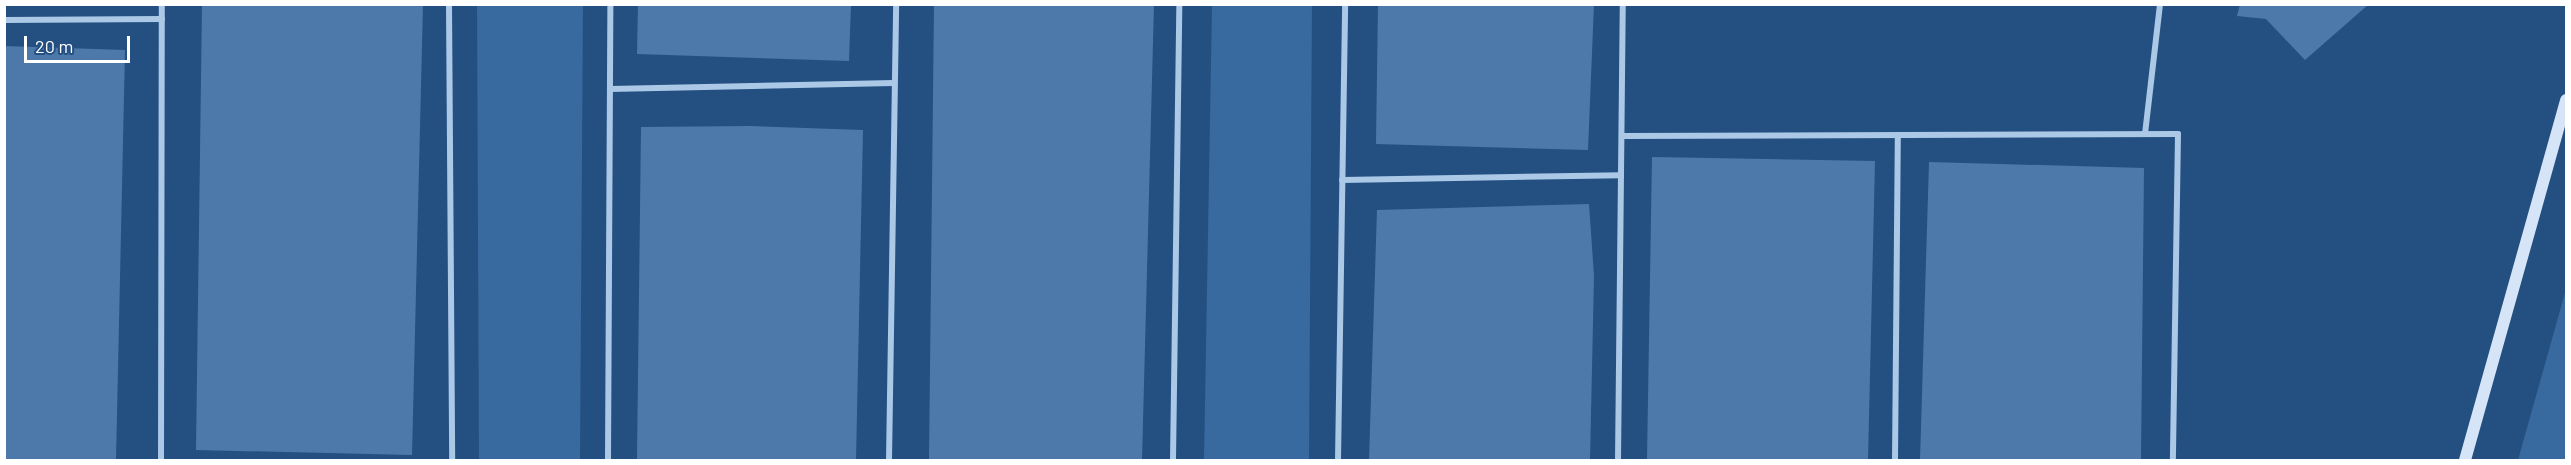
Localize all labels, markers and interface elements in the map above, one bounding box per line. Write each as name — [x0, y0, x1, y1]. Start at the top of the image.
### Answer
scale bar — [27, 24, 134, 62]
text: 20 m — [35, 35, 73, 57]

